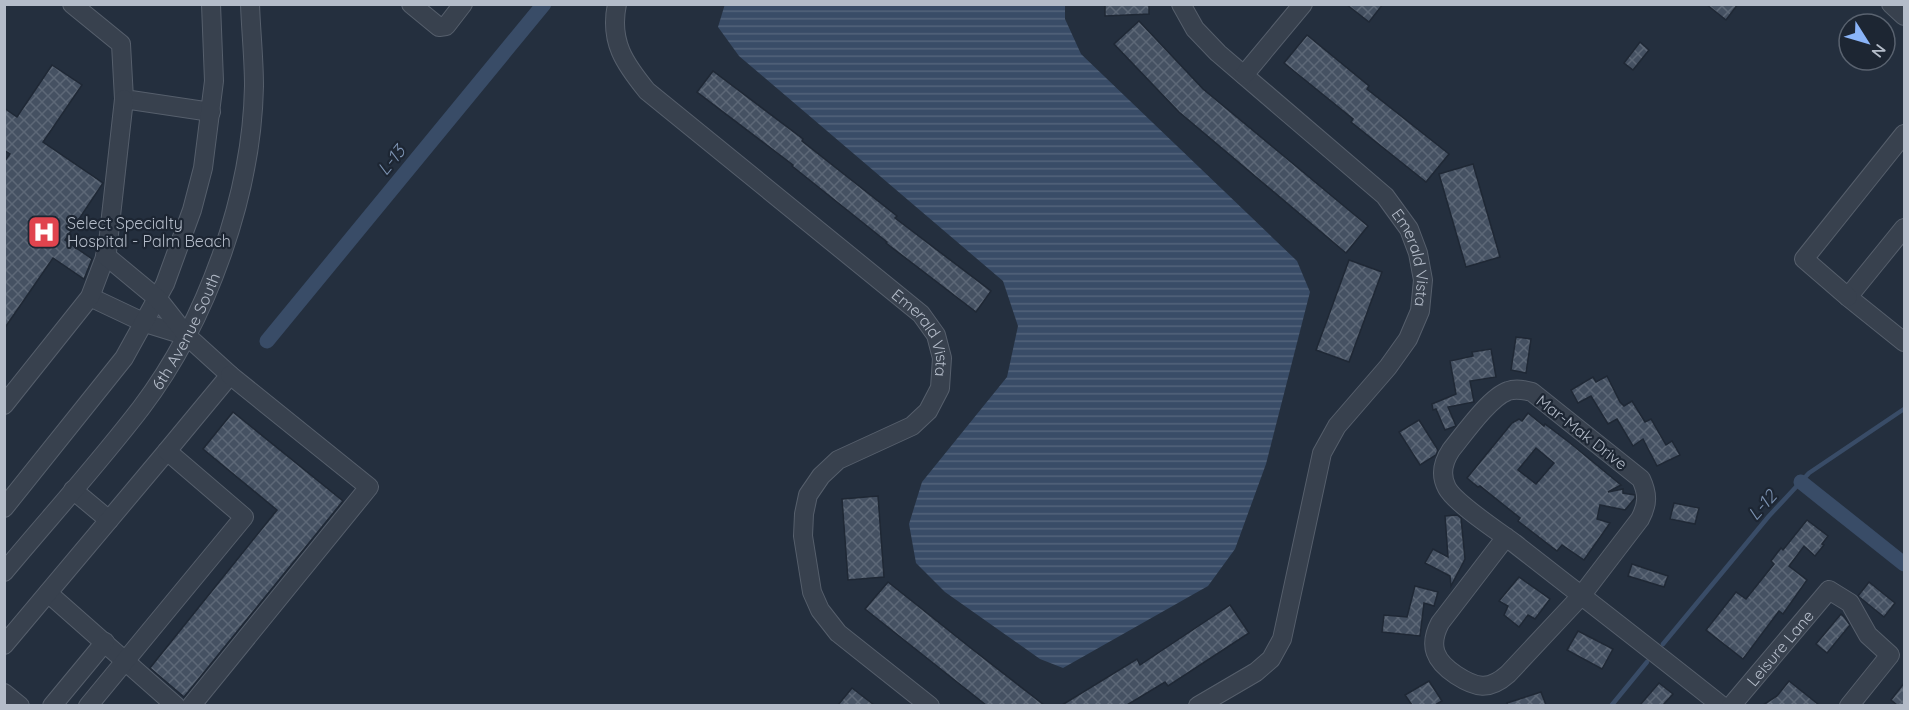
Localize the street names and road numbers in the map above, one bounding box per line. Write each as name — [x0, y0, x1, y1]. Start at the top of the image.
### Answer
street label: Emerald Vista — [1387, 205, 1433, 308]
street label: 6th Avenue South — [147, 270, 224, 393]
street label: Emerald Vista — [888, 284, 953, 377]
street label: Mar-Mak Drive — [1533, 390, 1631, 474]
street label: Leisure Lane — [1742, 606, 1818, 690]

